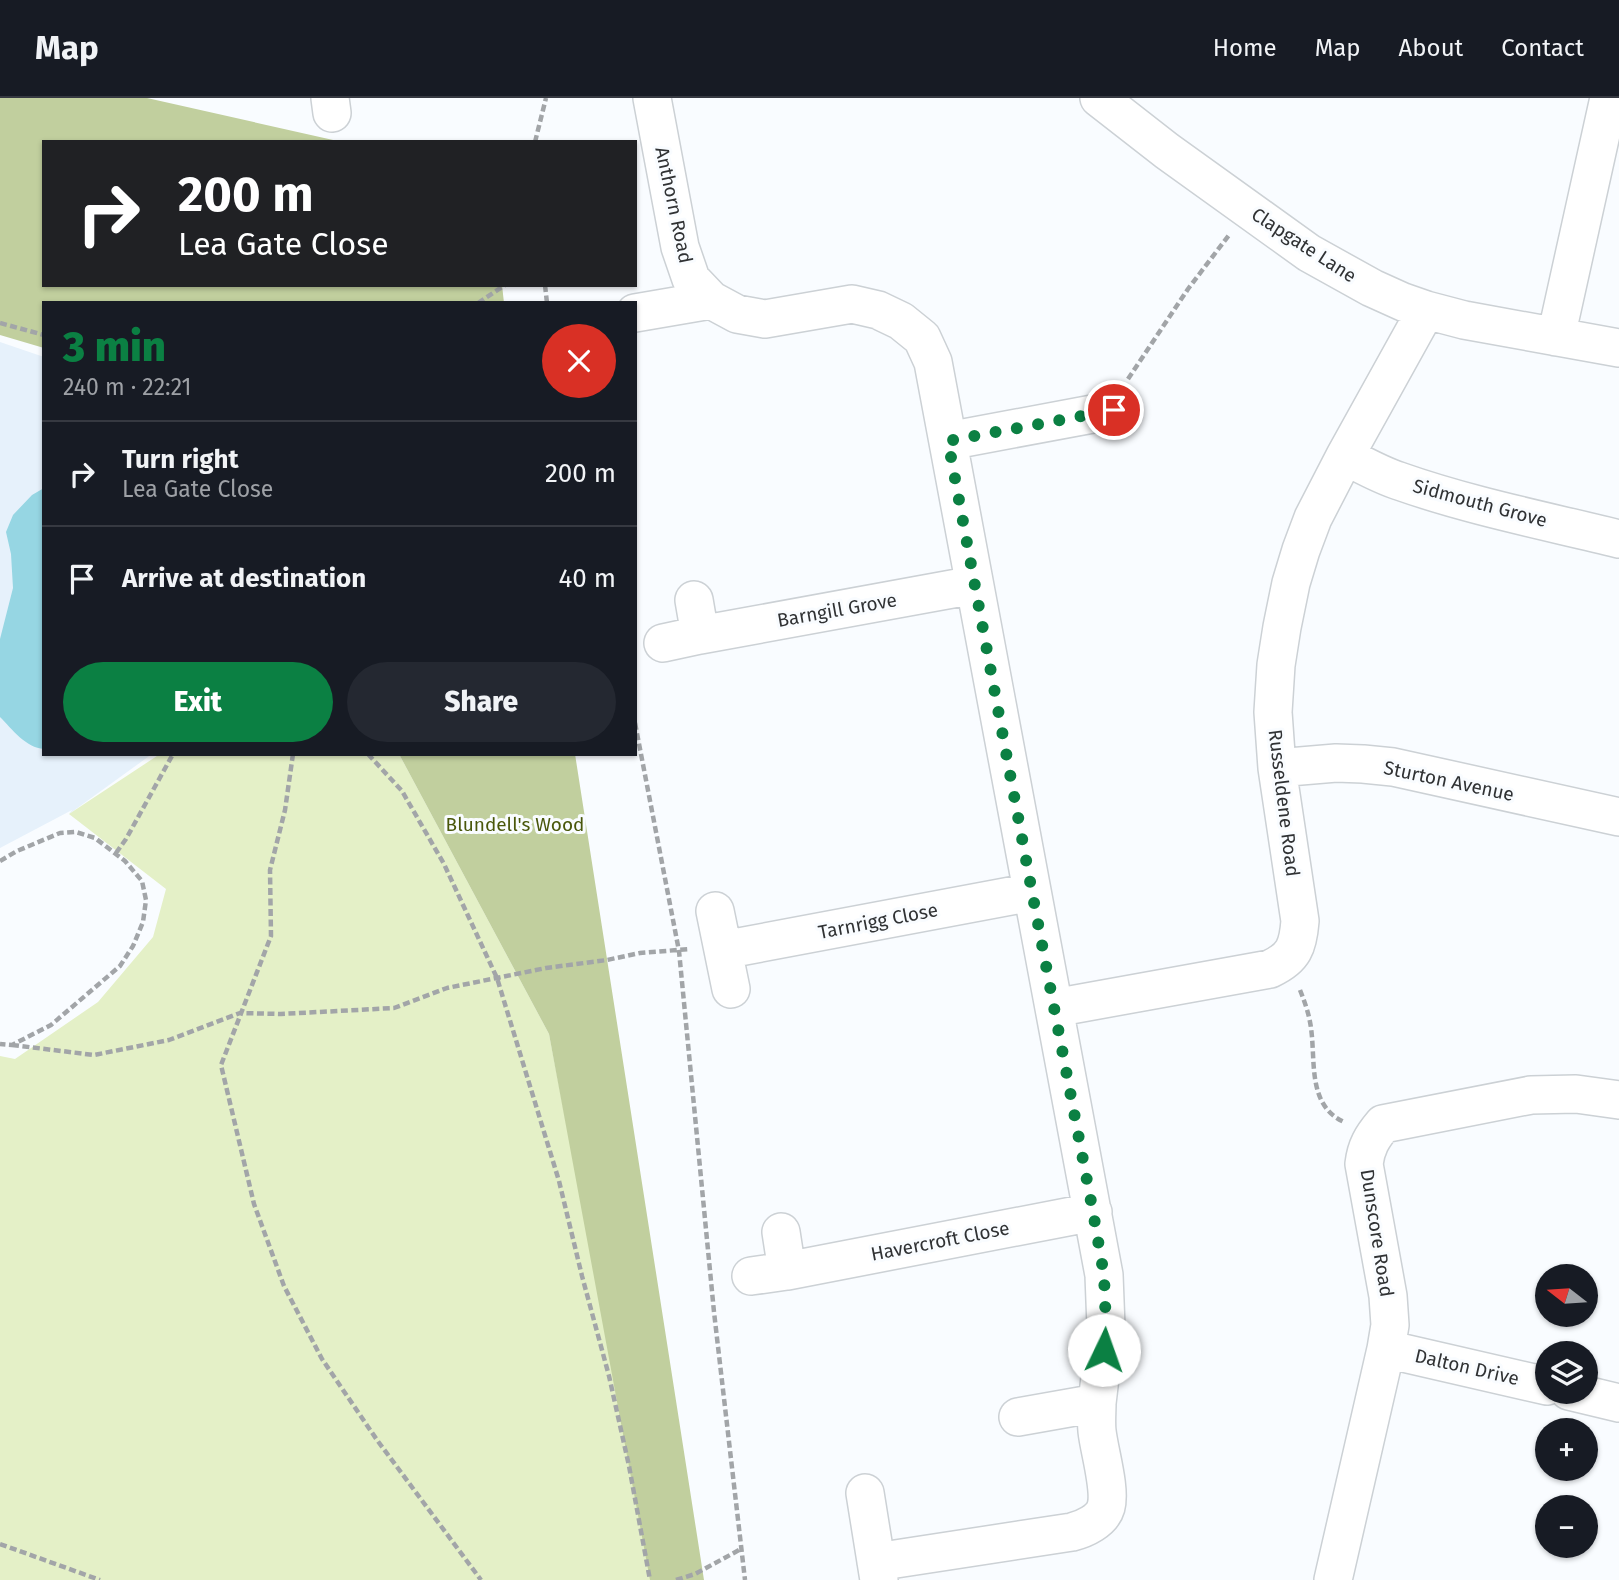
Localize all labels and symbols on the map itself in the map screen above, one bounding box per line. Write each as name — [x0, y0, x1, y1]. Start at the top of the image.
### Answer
street label: Anthorn Road — [650, 145, 698, 265]
street label: Clapgate Lane — [1247, 203, 1361, 287]
pin — [1084, 380, 1144, 440]
street label: Sidmouth Grove — [1410, 474, 1550, 532]
street label: Barngill Grove — [775, 588, 899, 632]
street label: Russeldene Road — [1264, 728, 1304, 878]
street label: Sturton Avenue — [1382, 756, 1516, 806]
park label: Blundell's Wood — [446, 813, 584, 836]
street label: Tarnrigg Close — [816, 898, 940, 944]
street label: Dunscore Road — [1356, 1167, 1398, 1299]
street label: Havercroft Close — [869, 1216, 1011, 1266]
north arrow — [1535, 1264, 1598, 1326]
position arrow — [1067, 1313, 1141, 1387]
street label: Dalton Drive — [1413, 1344, 1521, 1390]

